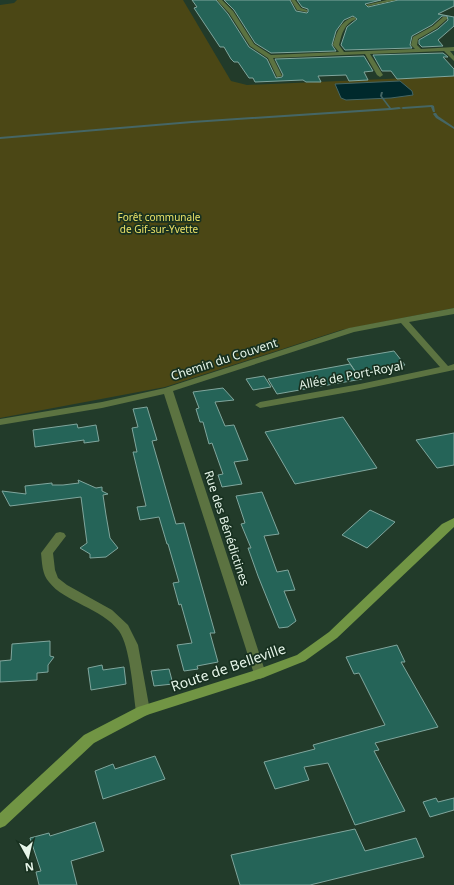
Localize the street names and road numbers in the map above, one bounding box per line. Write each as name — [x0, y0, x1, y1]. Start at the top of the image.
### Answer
street label: Chemin du Couvent — [168, 333, 280, 384]
street label: Allée de Port-Royal — [297, 357, 405, 393]
street label: Rue des Bénédictines — [200, 468, 254, 588]
street label: Route de Belleville — [168, 638, 288, 696]

